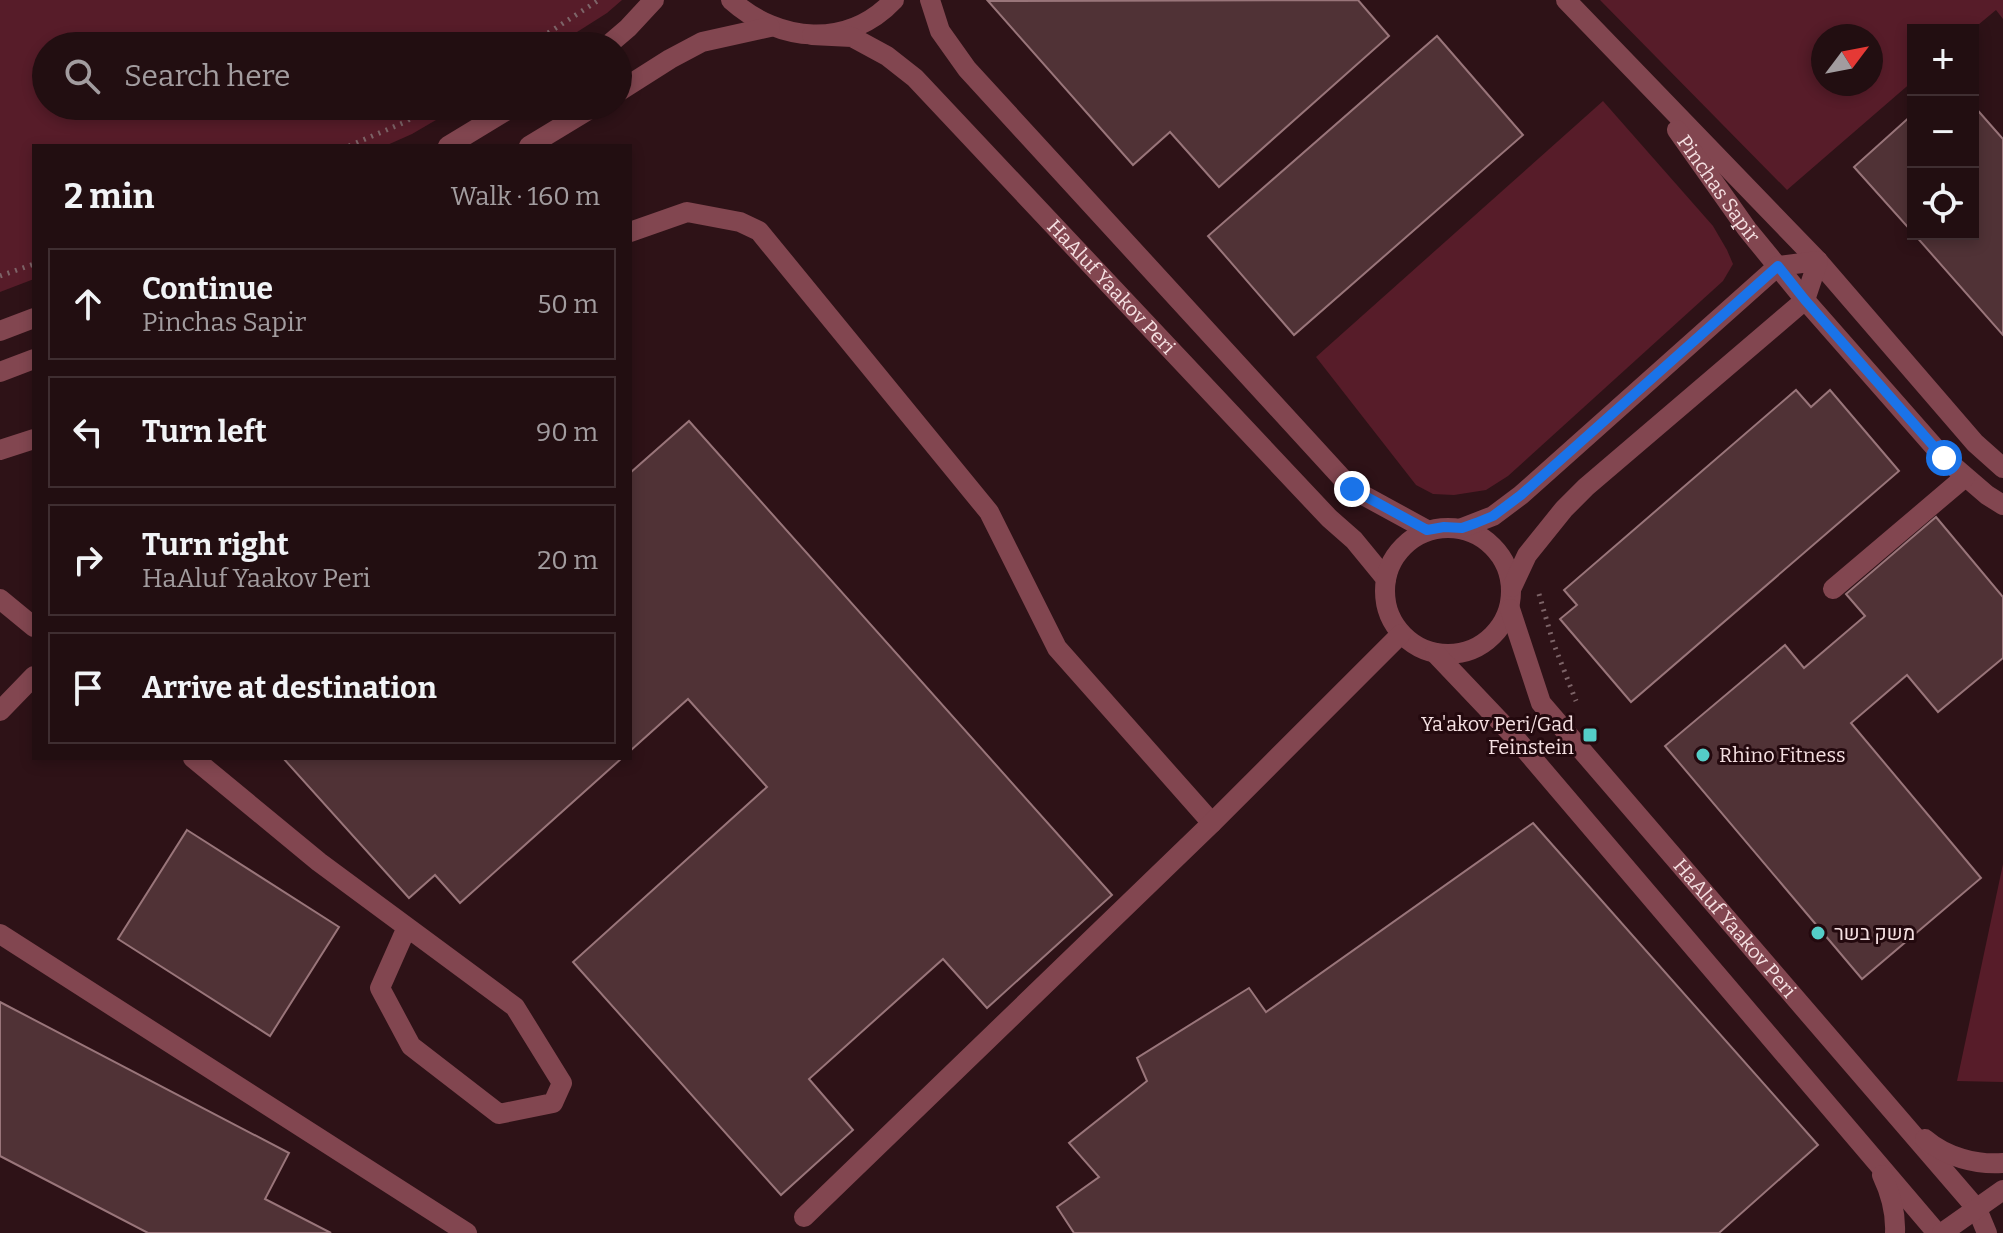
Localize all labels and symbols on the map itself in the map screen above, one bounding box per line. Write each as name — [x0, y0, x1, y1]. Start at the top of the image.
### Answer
north arrow — [1811, 24, 1883, 96]
street label: Pinchas Sapir — [1672, 130, 1765, 248]
street label: HaAluf Yaakov Peri — [1042, 214, 1180, 359]
route start — [1926, 440, 1962, 476]
route end — [1334, 471, 1370, 507]
place label: Ya'akov Peri/Gad Feinstein — [1421, 712, 1574, 759]
marker: Ya'akov Peri/Gad Feinstein — [1581, 726, 1599, 744]
place label: Rhino Fitness — [1719, 743, 1846, 767]
marker: Rhino Fitness — [1694, 746, 1712, 764]
street label: HaAluf Yaakov Peri — [1668, 854, 1801, 1003]
place label: משק בשר — [1834, 921, 1915, 945]
marker: משק בשר — [1809, 924, 1827, 942]

